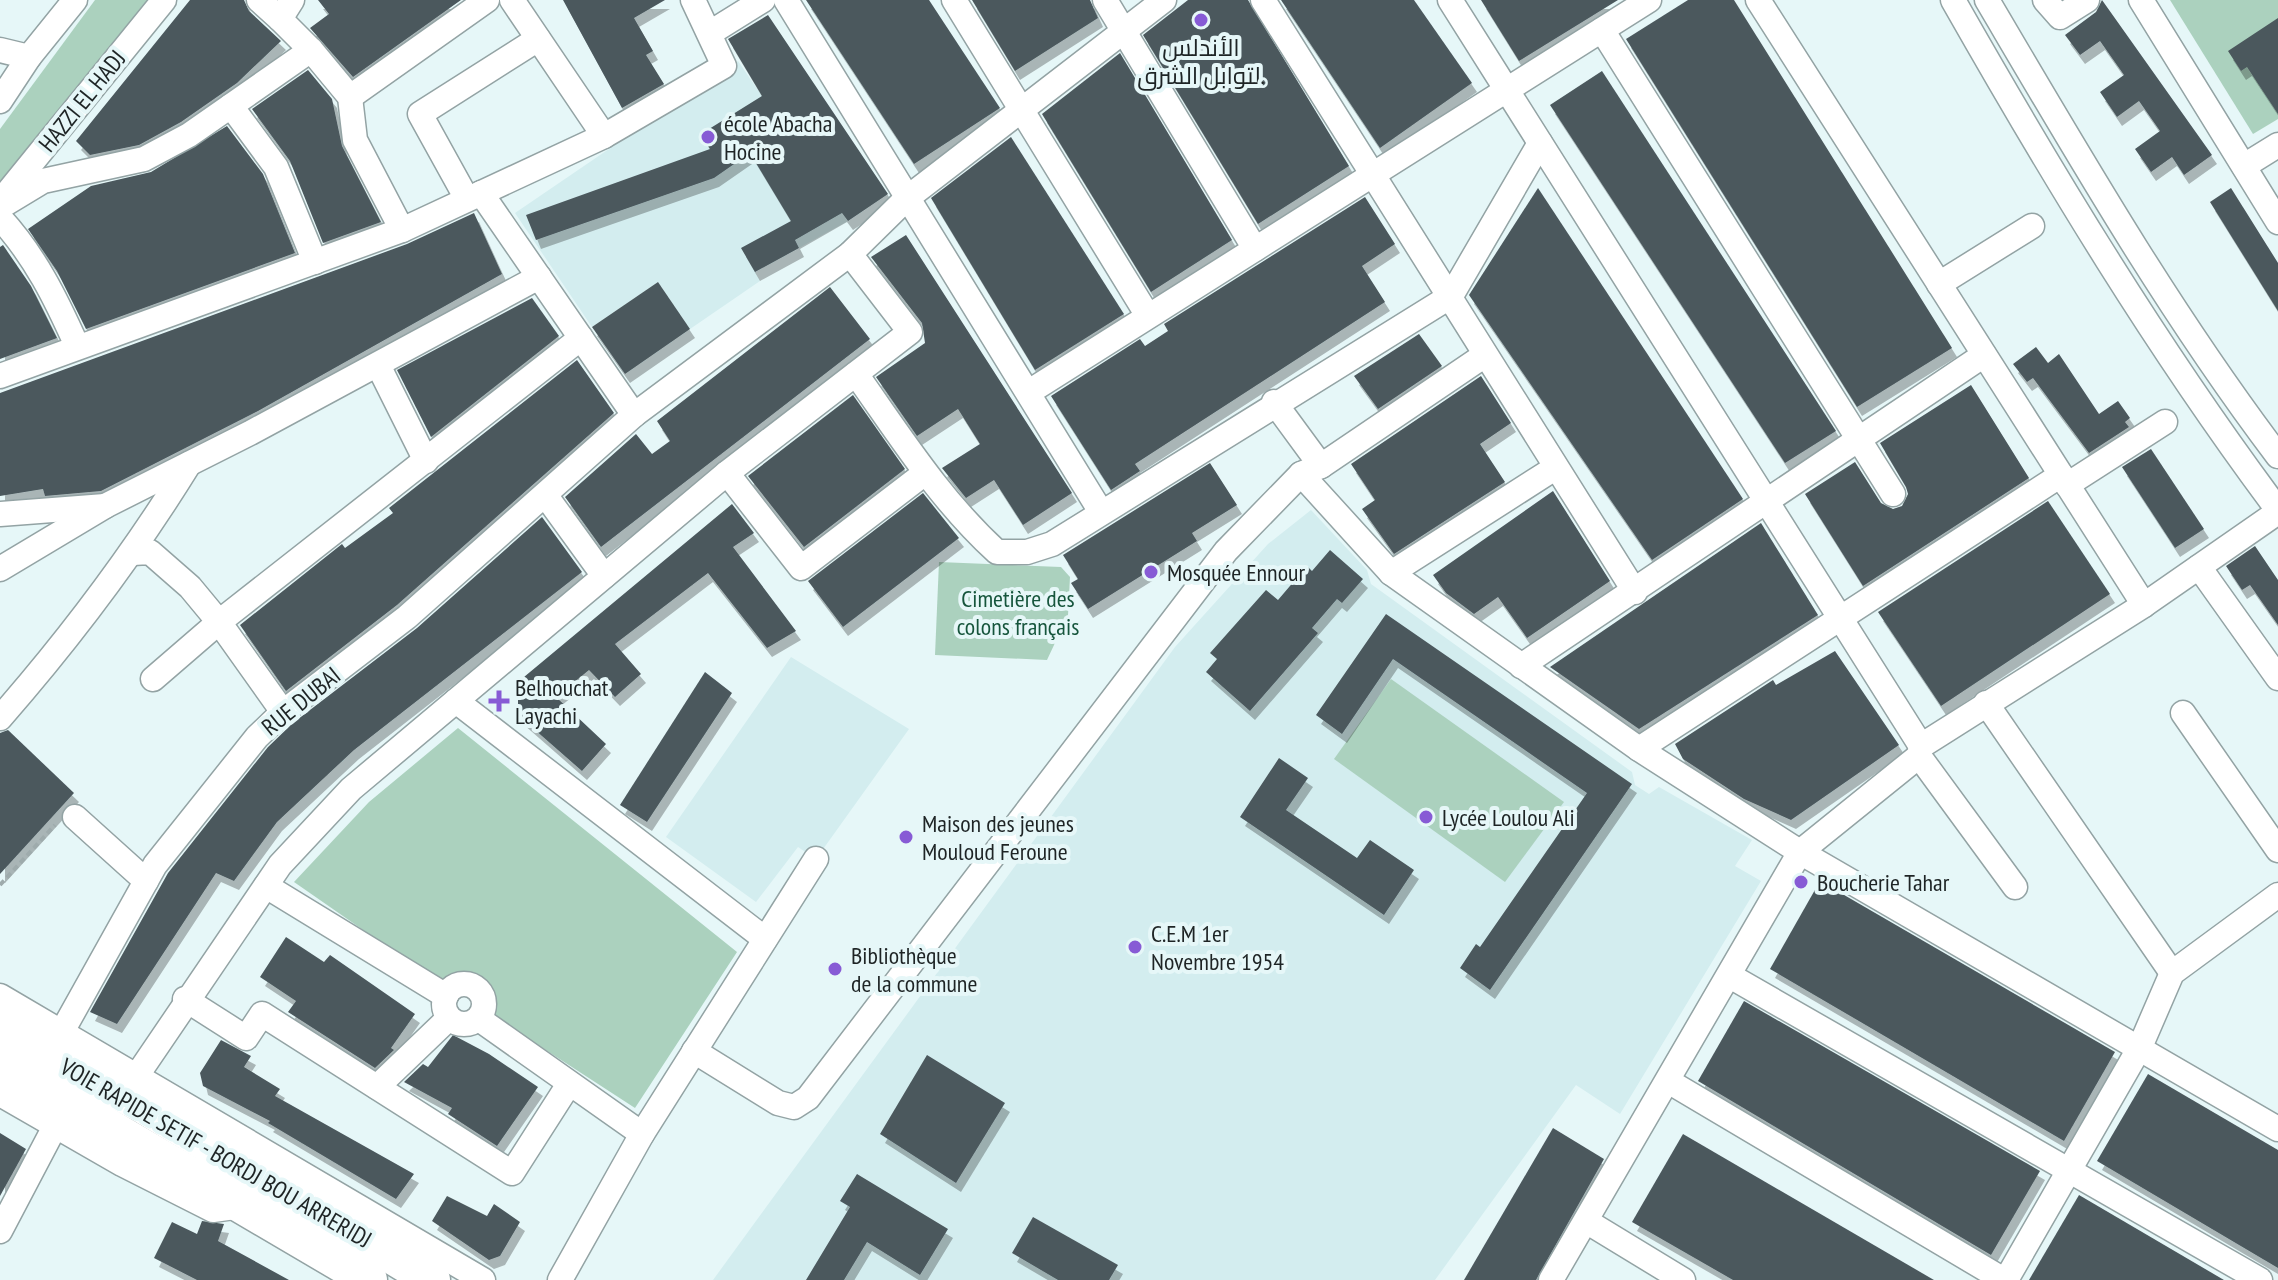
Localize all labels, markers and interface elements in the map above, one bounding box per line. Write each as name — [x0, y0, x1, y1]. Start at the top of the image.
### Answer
marker: الأندلس لتوابل الشرق. — [1192, 11, 1210, 29]
place label: الأندلس لتوابل الشرق. — [1137, 32, 1265, 91]
street label: HAZZI EL HADJ — [31, 44, 133, 158]
place label: école Abacha Hocine — [724, 108, 832, 167]
marker: école Abacha Hocine — [699, 128, 717, 146]
place label: Mosquée Ennour — [1167, 557, 1305, 588]
marker: Mosquée Ennour — [1142, 563, 1160, 581]
park label: Cimetière des colons français — [957, 583, 1079, 642]
street label: RUE DUBAI — [255, 660, 347, 742]
place label: Belhouchat Layachi — [515, 672, 609, 731]
marker: Belhouchat Layachi — [490, 692, 508, 710]
place label: Lycée Loulou Ali — [1442, 802, 1575, 833]
place label: Maison des jeunes Mouloud Feroune — [922, 808, 1074, 867]
marker: Lycée Loulou Ali — [1417, 808, 1435, 826]
marker: Maison des jeunes Mouloud Feroune — [897, 828, 915, 846]
place label: Boucherie Tahar — [1817, 867, 1950, 898]
marker: Boucherie Tahar — [1792, 873, 1810, 891]
place label: C.E.M 1er Novembre 1954 — [1151, 918, 1284, 977]
marker: C.E.M 1er Novembre 1954 — [1126, 938, 1144, 956]
place label: Bibliothèque de la commune — [851, 940, 977, 999]
marker: Bibliothèque de la commune — [826, 960, 844, 978]
street label: VOIE RAPIDE SETIF - BORDJ BOU ARRERIDJ — [54, 1050, 377, 1255]

